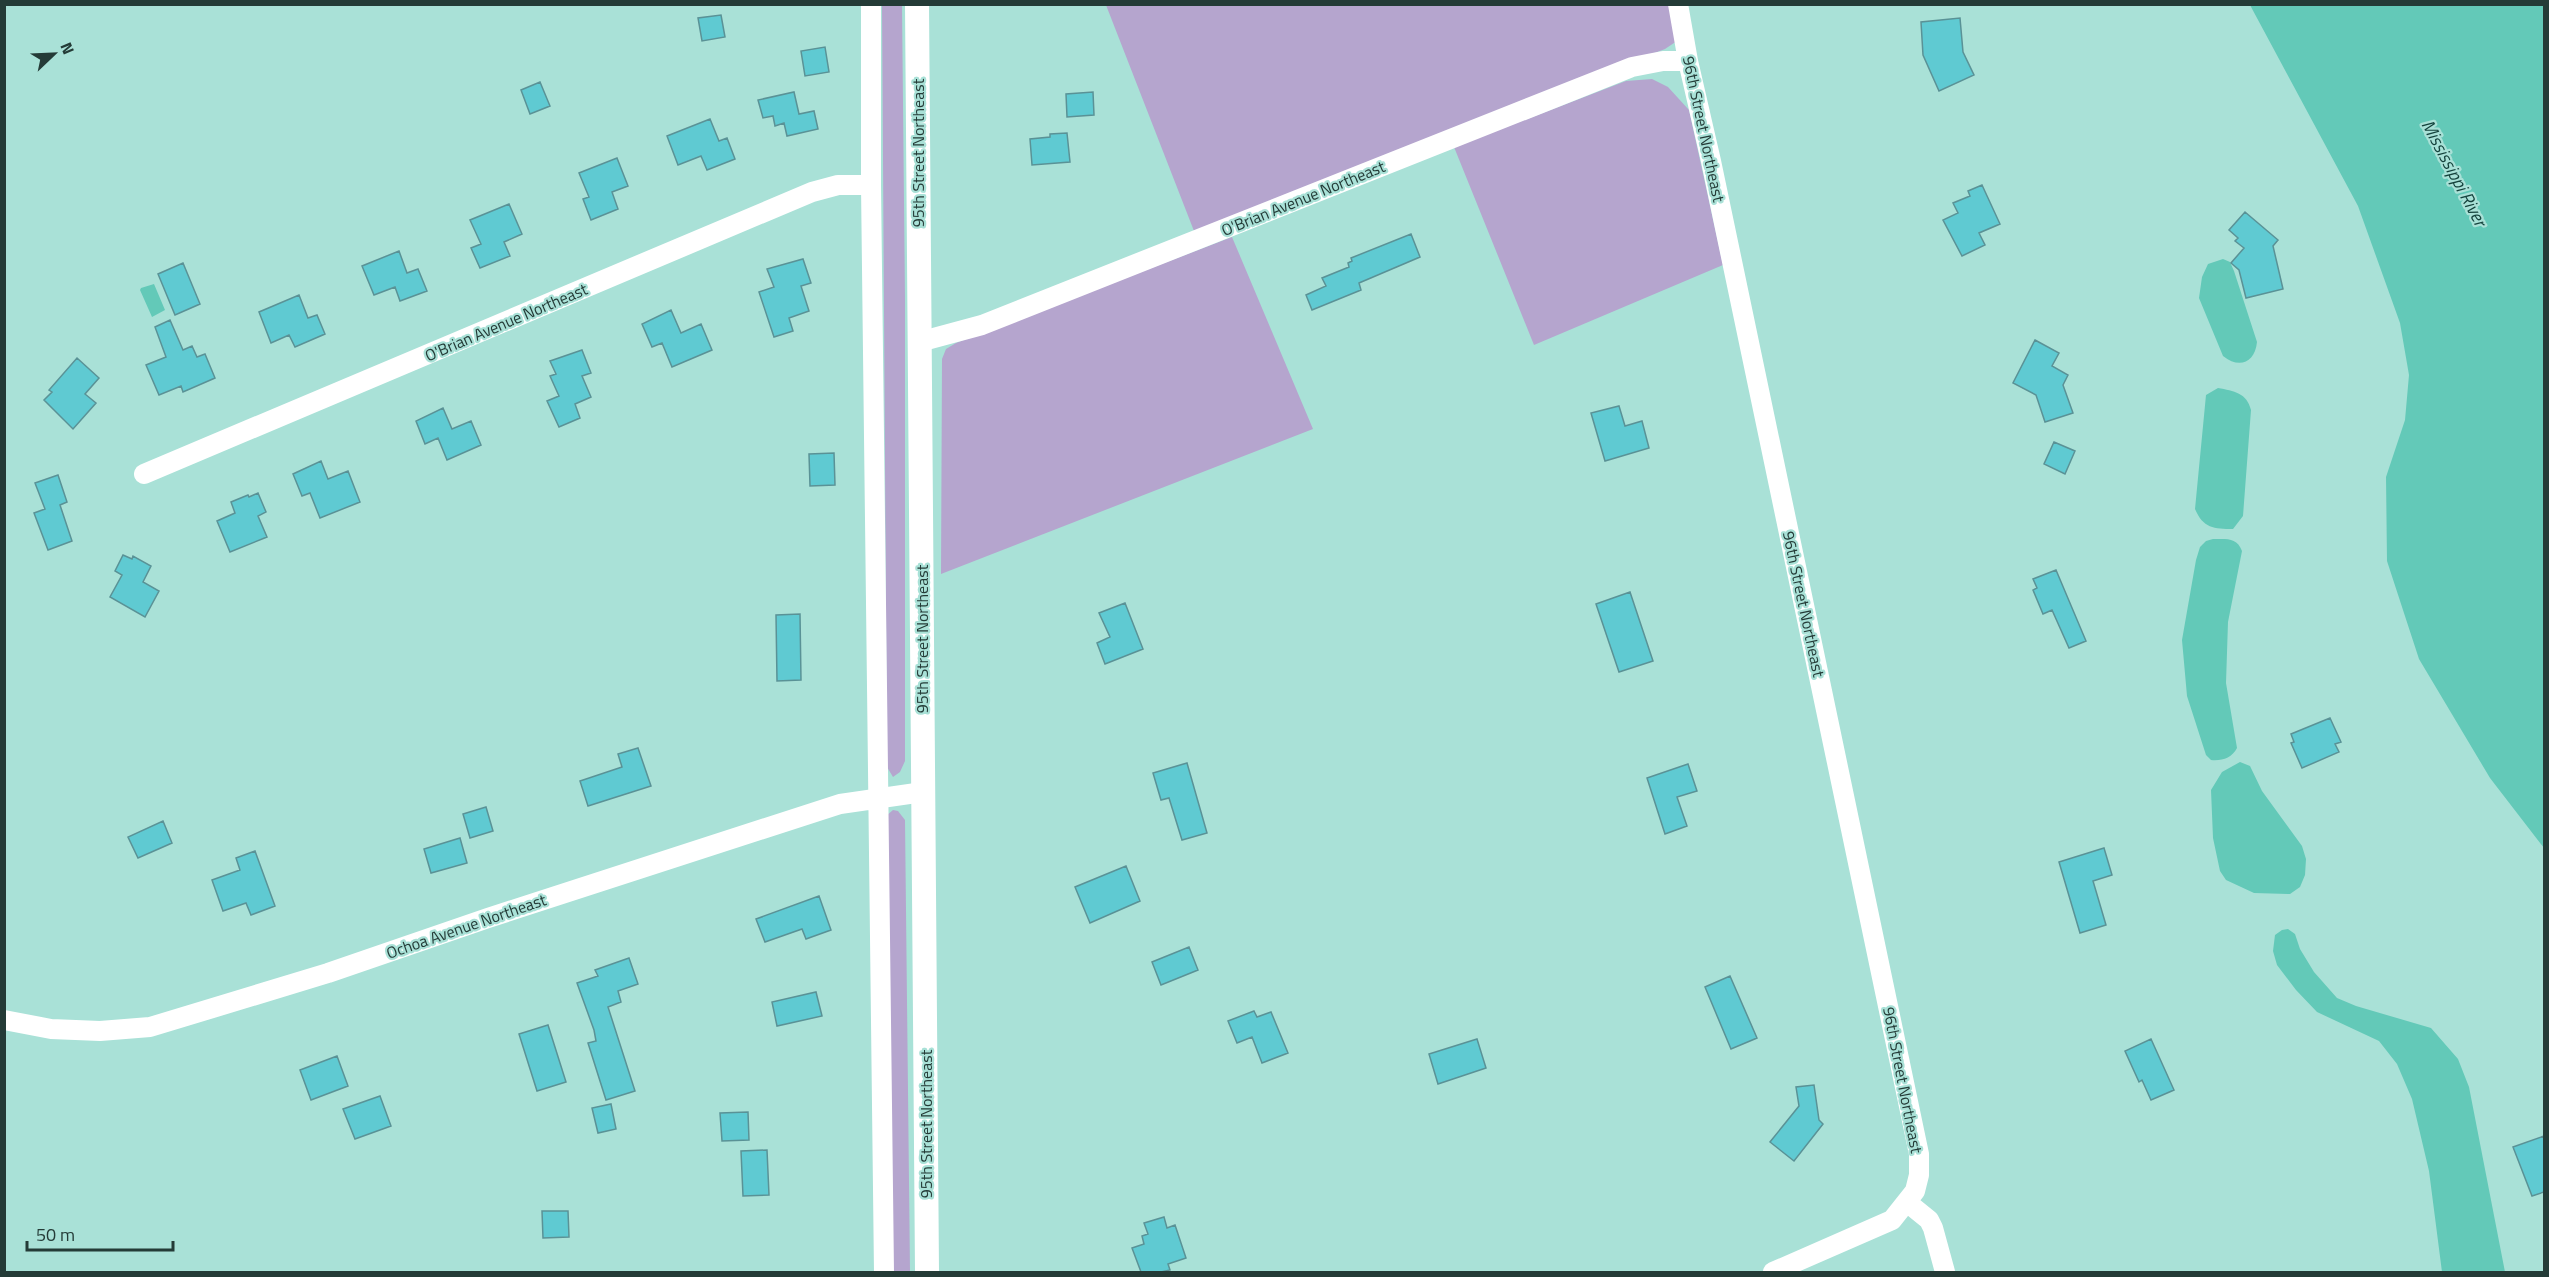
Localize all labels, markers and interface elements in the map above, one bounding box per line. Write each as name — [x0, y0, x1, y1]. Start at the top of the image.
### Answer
north arrow — [24, 24, 84, 84]
text: N — [55, 38, 81, 58]
street label: 96th Street Northeast — [1677, 54, 1731, 204]
street label: 95th Street Northeast — [906, 78, 930, 227]
water label: Mississippi River — [2415, 115, 2495, 233]
street label: O'Brian Avenue Northeast — [1218, 154, 1389, 242]
street label: O'Brian Avenue Northeast — [421, 277, 591, 367]
street label: 96th Street Northeast — [1777, 529, 1831, 679]
street label: 95th Street Northeast — [910, 564, 934, 713]
street label: Ochoa Avenue Northeast — [383, 887, 550, 965]
street label: 96th Street Northeast — [1877, 1005, 1929, 1156]
street label: 95th Street Northeast — [914, 1049, 938, 1198]
scale bar — [27, 1214, 172, 1252]
text: 50 m — [36, 1221, 75, 1248]

